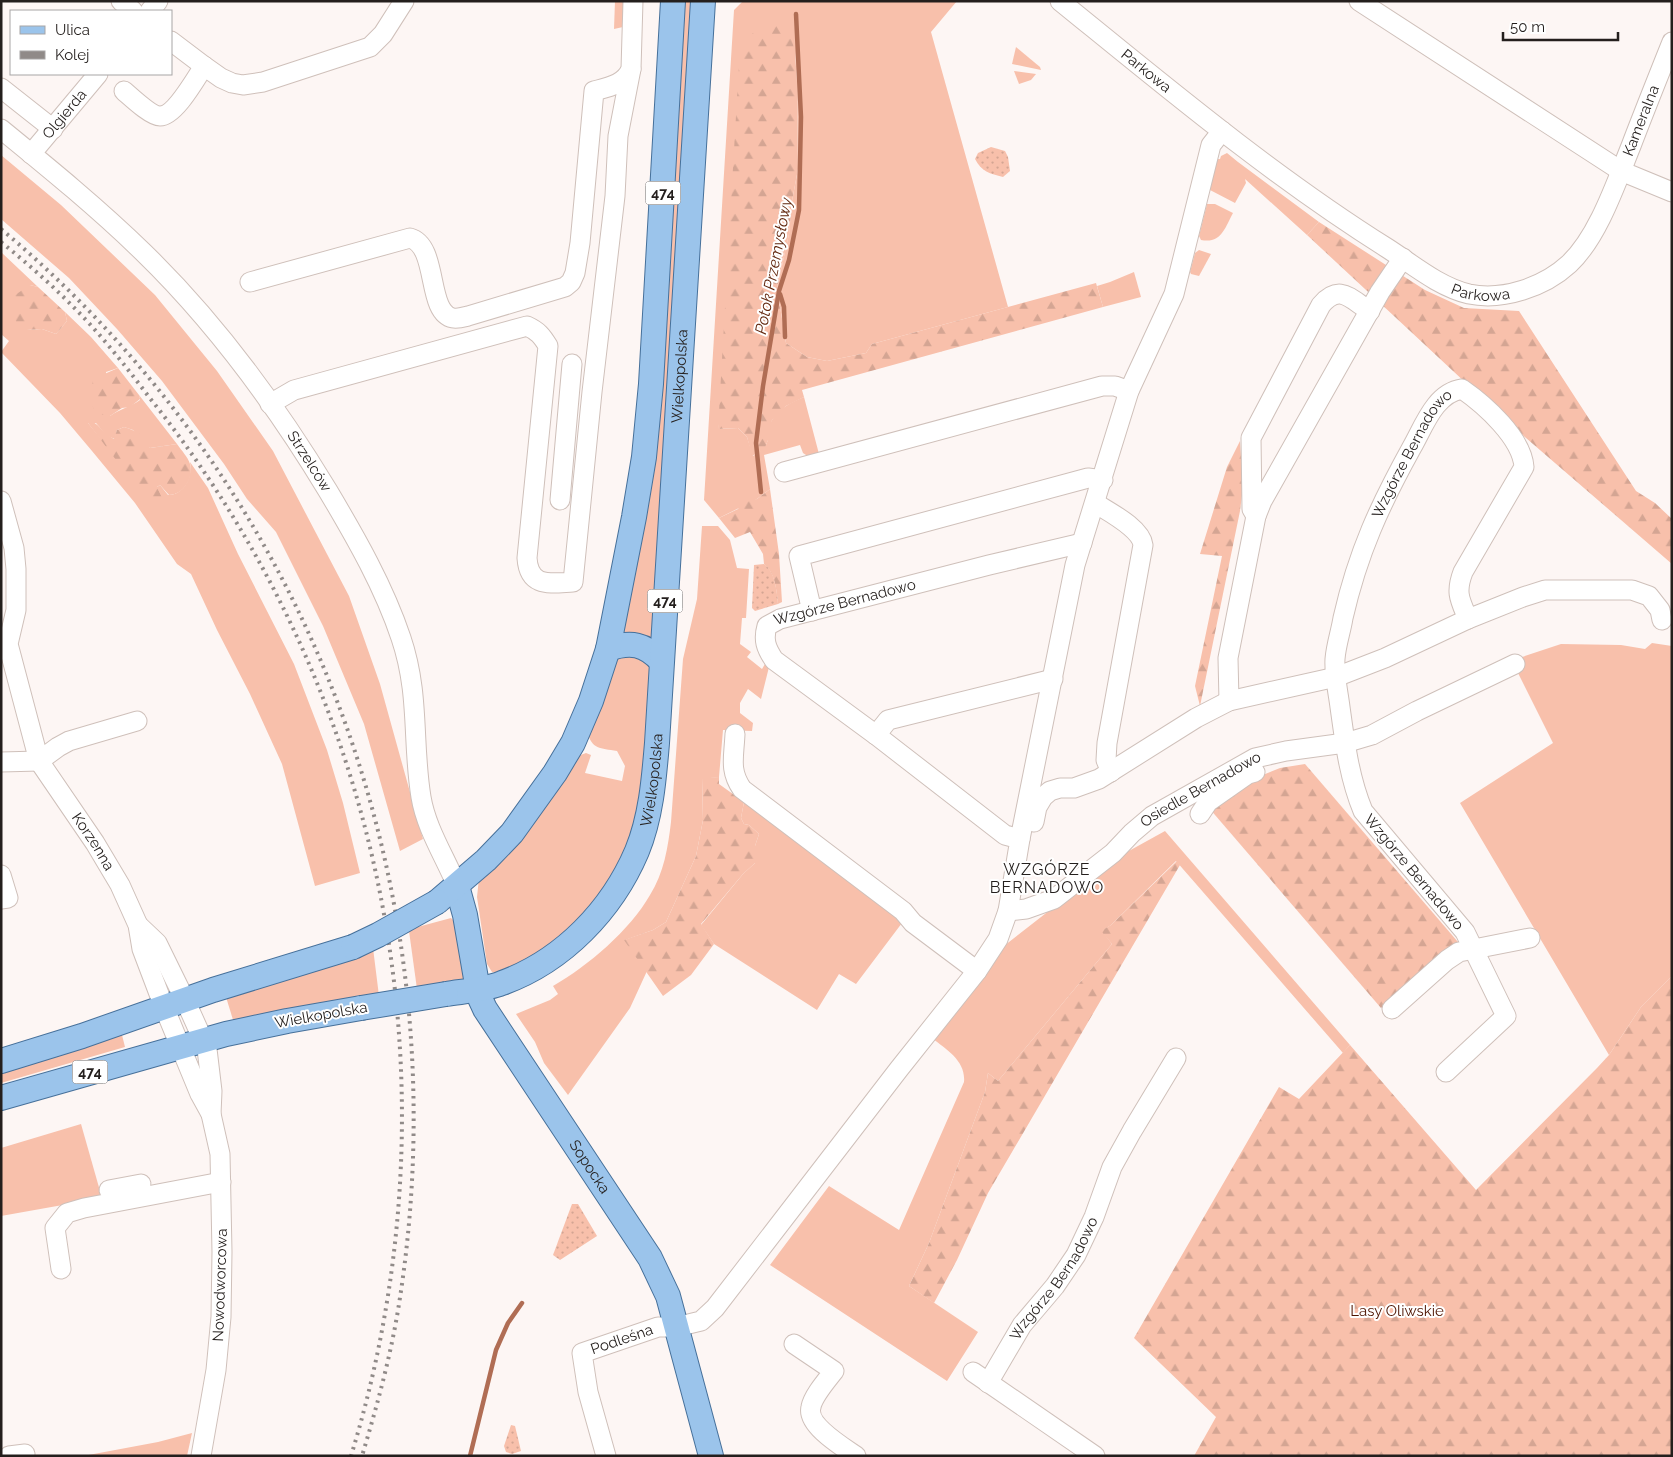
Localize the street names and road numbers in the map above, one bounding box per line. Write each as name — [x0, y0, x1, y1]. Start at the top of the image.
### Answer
street label: Parkowa — [1118, 45, 1175, 97]
street label: Kameralna — [1619, 83, 1663, 159]
street label: Olgierda — [38, 86, 90, 143]
road number: 474 — [646, 182, 680, 204]
street label: Parkowa — [1449, 280, 1511, 305]
street label: Wielkopolska — [668, 329, 692, 424]
street label: Wzgórze Bernadowo — [1368, 385, 1455, 521]
street label: Strzelców — [283, 428, 335, 495]
street label: Wzgórze Bernadowo — [772, 575, 918, 629]
road number: 474 — [648, 590, 682, 612]
street label: Wielkopolska — [637, 733, 667, 829]
street label: Osiedle Bernadowo — [1136, 748, 1262, 831]
street label: Korzenna — [68, 809, 118, 874]
street label: Wzgórze Bernadowo — [1360, 810, 1468, 934]
street label: Wielkopolska — [273, 998, 369, 1032]
road number: 474 — [72, 1060, 108, 1084]
street label: Sopocka — [565, 1137, 614, 1197]
street label: Wzgórze Bernadowo — [1006, 1214, 1102, 1343]
street label: Nowodworcowa — [209, 1228, 231, 1342]
street label: Podleśna — [588, 1320, 655, 1358]

